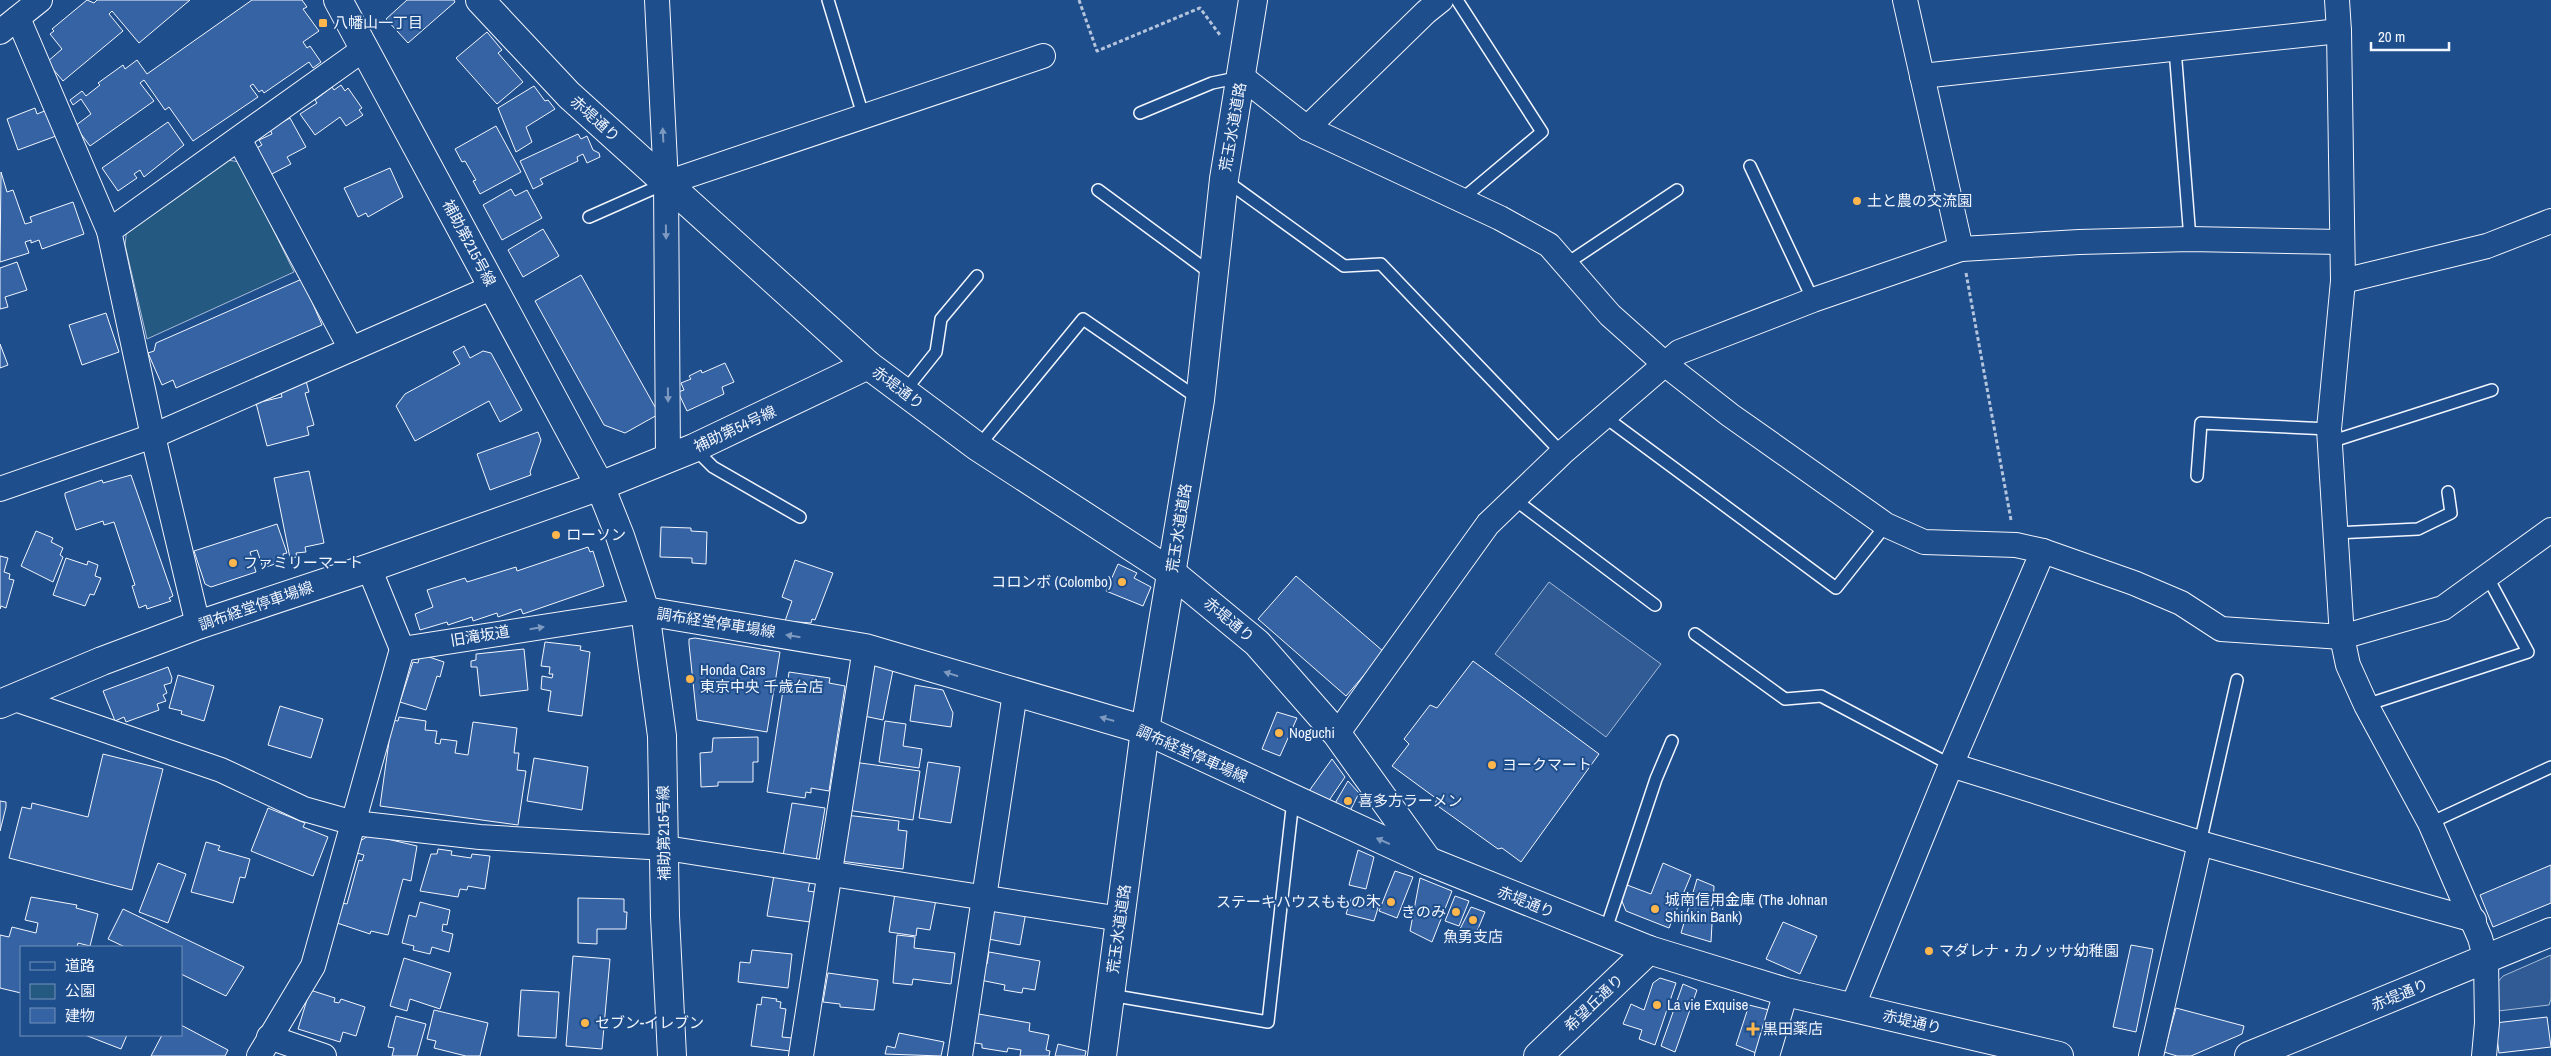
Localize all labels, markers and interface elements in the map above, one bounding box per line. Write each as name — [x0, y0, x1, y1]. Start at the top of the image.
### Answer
place label: 八幡山一丁目 — [333, 12, 423, 33]
marker: 八幡山一丁目 — [317, 17, 329, 29]
scale bar — [2371, 20, 2448, 52]
text: 20 m — [2378, 26, 2405, 47]
street label: 荒玉水道道路 — [1214, 81, 1251, 173]
street label: 赤堤通り — [566, 91, 625, 147]
one-way arrow — [659, 126, 667, 142]
place label: 土と農の交流園 — [1867, 190, 1972, 211]
marker: 土と農の交流園 — [1851, 195, 1863, 207]
street label: 補助第215号線 — [438, 196, 501, 290]
one-way arrow — [662, 224, 670, 240]
street label: 赤堤通り — [868, 361, 929, 414]
one-way arrow — [664, 387, 672, 403]
street label: 補助第54号線 — [690, 400, 779, 457]
street label: 荒玉水道道路 — [1161, 482, 1196, 574]
place label: ローソン — [566, 524, 626, 545]
marker: ローソン — [550, 529, 562, 541]
place label: ファミリーマート — [243, 552, 363, 573]
marker: ファミリーマート — [227, 557, 239, 569]
place label: コロンボ (Colombo) — [991, 571, 1112, 592]
street label: 調布経堂停車場線 — [196, 576, 316, 635]
marker: コロンボ (Colombo) — [1116, 576, 1128, 588]
street label: 赤堤通り — [1200, 592, 1259, 647]
street label: 調布経堂停車場線 — [655, 603, 777, 642]
street label: 旧滝坂道 — [449, 620, 511, 651]
one-way arrow — [529, 623, 545, 631]
one-way arrow — [785, 631, 801, 639]
place label: Honda Cars 東京中央 千歳台店 — [700, 659, 823, 697]
one-way arrow — [943, 669, 958, 677]
marker: Honda Cars 東京中央 千歳台店 — [684, 673, 696, 685]
one-way arrow — [1099, 715, 1114, 723]
street label: 調布経堂停車場線 — [1133, 720, 1251, 788]
place label: Noguchi — [1289, 722, 1335, 743]
marker: Noguchi — [1273, 727, 1285, 739]
place label: ヨークマート — [1502, 754, 1592, 775]
marker: ヨークマート — [1486, 759, 1498, 771]
street label: 補助第215号線 — [652, 785, 675, 881]
place label: 喜多方ラーメン — [1358, 790, 1462, 811]
marker: 喜多方ラーメン — [1342, 795, 1354, 807]
one-way arrow — [1376, 837, 1390, 845]
street label: 赤堤通り — [1494, 881, 1558, 923]
street label: 荒玉水道道路 — [1102, 883, 1135, 975]
place label: 城南信用金庫 (The Johnan Shinkin Bank) — [1665, 889, 1827, 927]
place label: ステーキハウスももの木 — [1216, 891, 1381, 912]
marker: ステーキハウスももの木 — [1385, 896, 1397, 908]
place label: きのみ — [1401, 901, 1446, 922]
marker: 城南信用金庫 (The Johnan Shinkin Bank) — [1649, 903, 1661, 915]
marker: きのみ — [1450, 906, 1462, 918]
marker: 魚勇支店 — [1467, 914, 1479, 926]
place label: 魚勇支店 — [1443, 926, 1503, 947]
place label: マダレナ・カノッサ幼稚園 — [1939, 940, 2119, 961]
marker: マダレナ・カノッサ幼稚園 — [1923, 945, 1935, 957]
legend — [20, 946, 182, 1036]
text: 道路 — [65, 955, 95, 976]
street label: 希望丘通り — [1559, 969, 1628, 1036]
street label: 赤堤通り — [2368, 974, 2432, 1016]
text: 公園 — [65, 980, 95, 1001]
place label: La vie Exquise — [1667, 994, 1749, 1015]
marker: La vie Exquise — [1651, 999, 1663, 1011]
text: 建物 — [65, 1005, 95, 1026]
street label: 赤堤通り — [1881, 1005, 1944, 1038]
place label: セブン-イレブン — [595, 1012, 704, 1033]
marker: セブン-イレブン — [579, 1017, 591, 1029]
place label: 黒田薬店 — [1763, 1018, 1823, 1039]
marker: 黒田薬店 — [1747, 1023, 1759, 1035]

